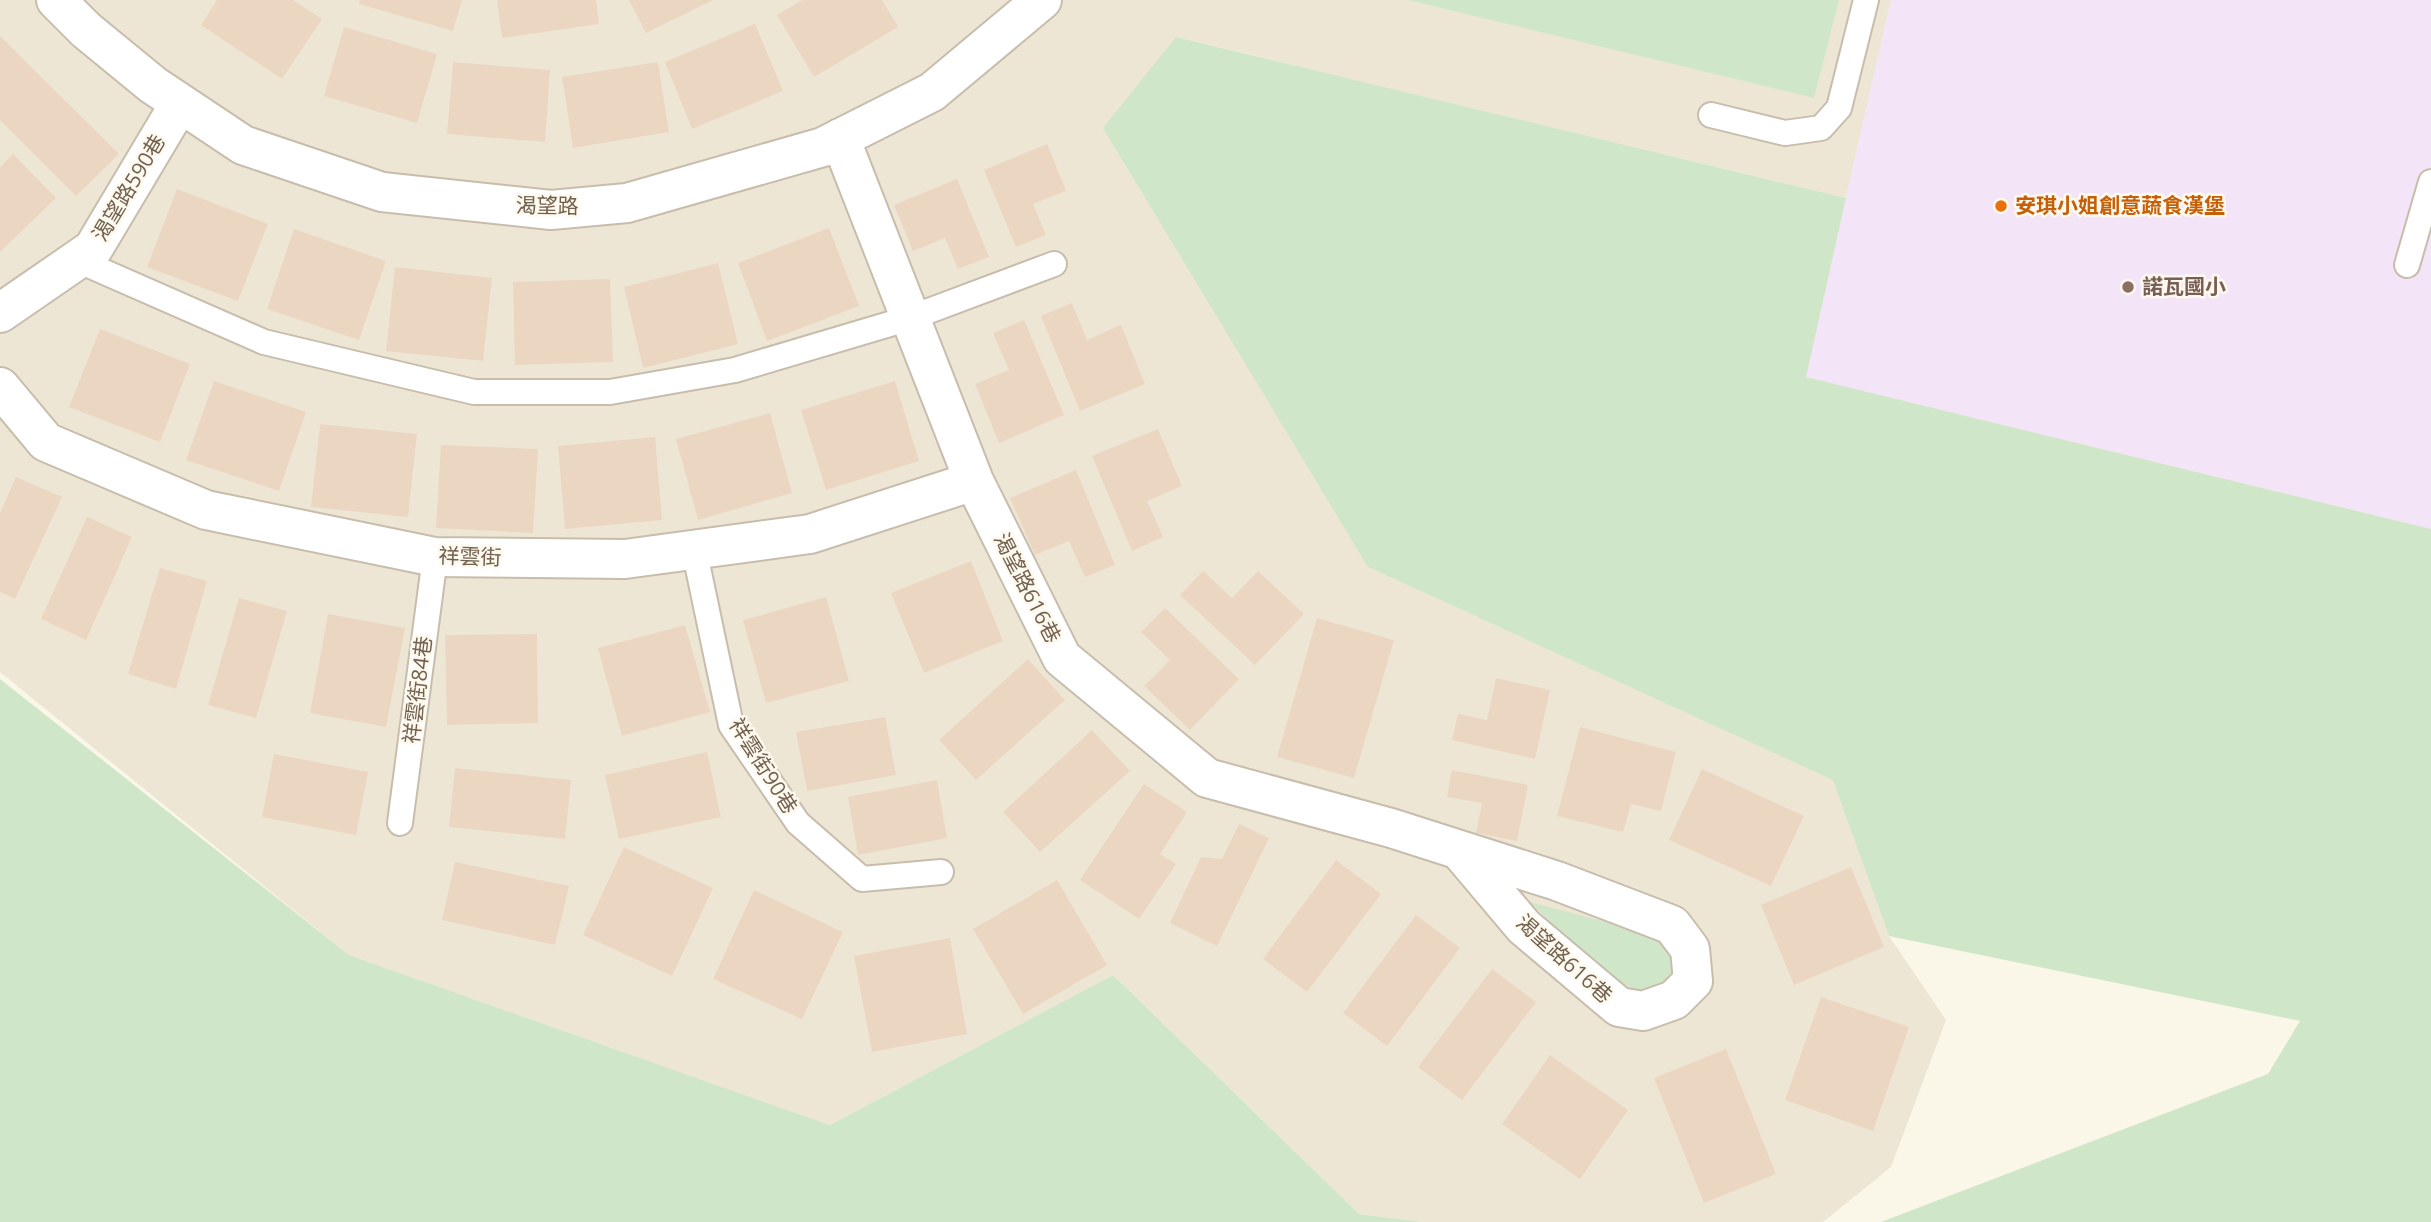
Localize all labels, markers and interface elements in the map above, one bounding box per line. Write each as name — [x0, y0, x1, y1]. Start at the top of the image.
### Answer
street label: 渴望路590巷 — [85, 129, 171, 246]
street label: 渴望路 — [515, 190, 579, 220]
place label: 安琪小姐創意蔬食漢堡 — [2015, 191, 2225, 219]
marker: 安琪小姐創意蔬食漢堡 — [1993, 198, 2009, 214]
place label: 諾瓦國小 — [2142, 272, 2226, 300]
marker: 諾瓦國小 — [2120, 279, 2136, 295]
street label: 渴望路616巷 — [988, 528, 1068, 647]
street label: 祥雲街 — [438, 541, 502, 571]
street label: 祥雲街84巷 — [397, 635, 437, 745]
street label: 祥雲街90巷 — [723, 712, 804, 819]
street label: 渴望路616巷 — [1511, 908, 1619, 1009]

